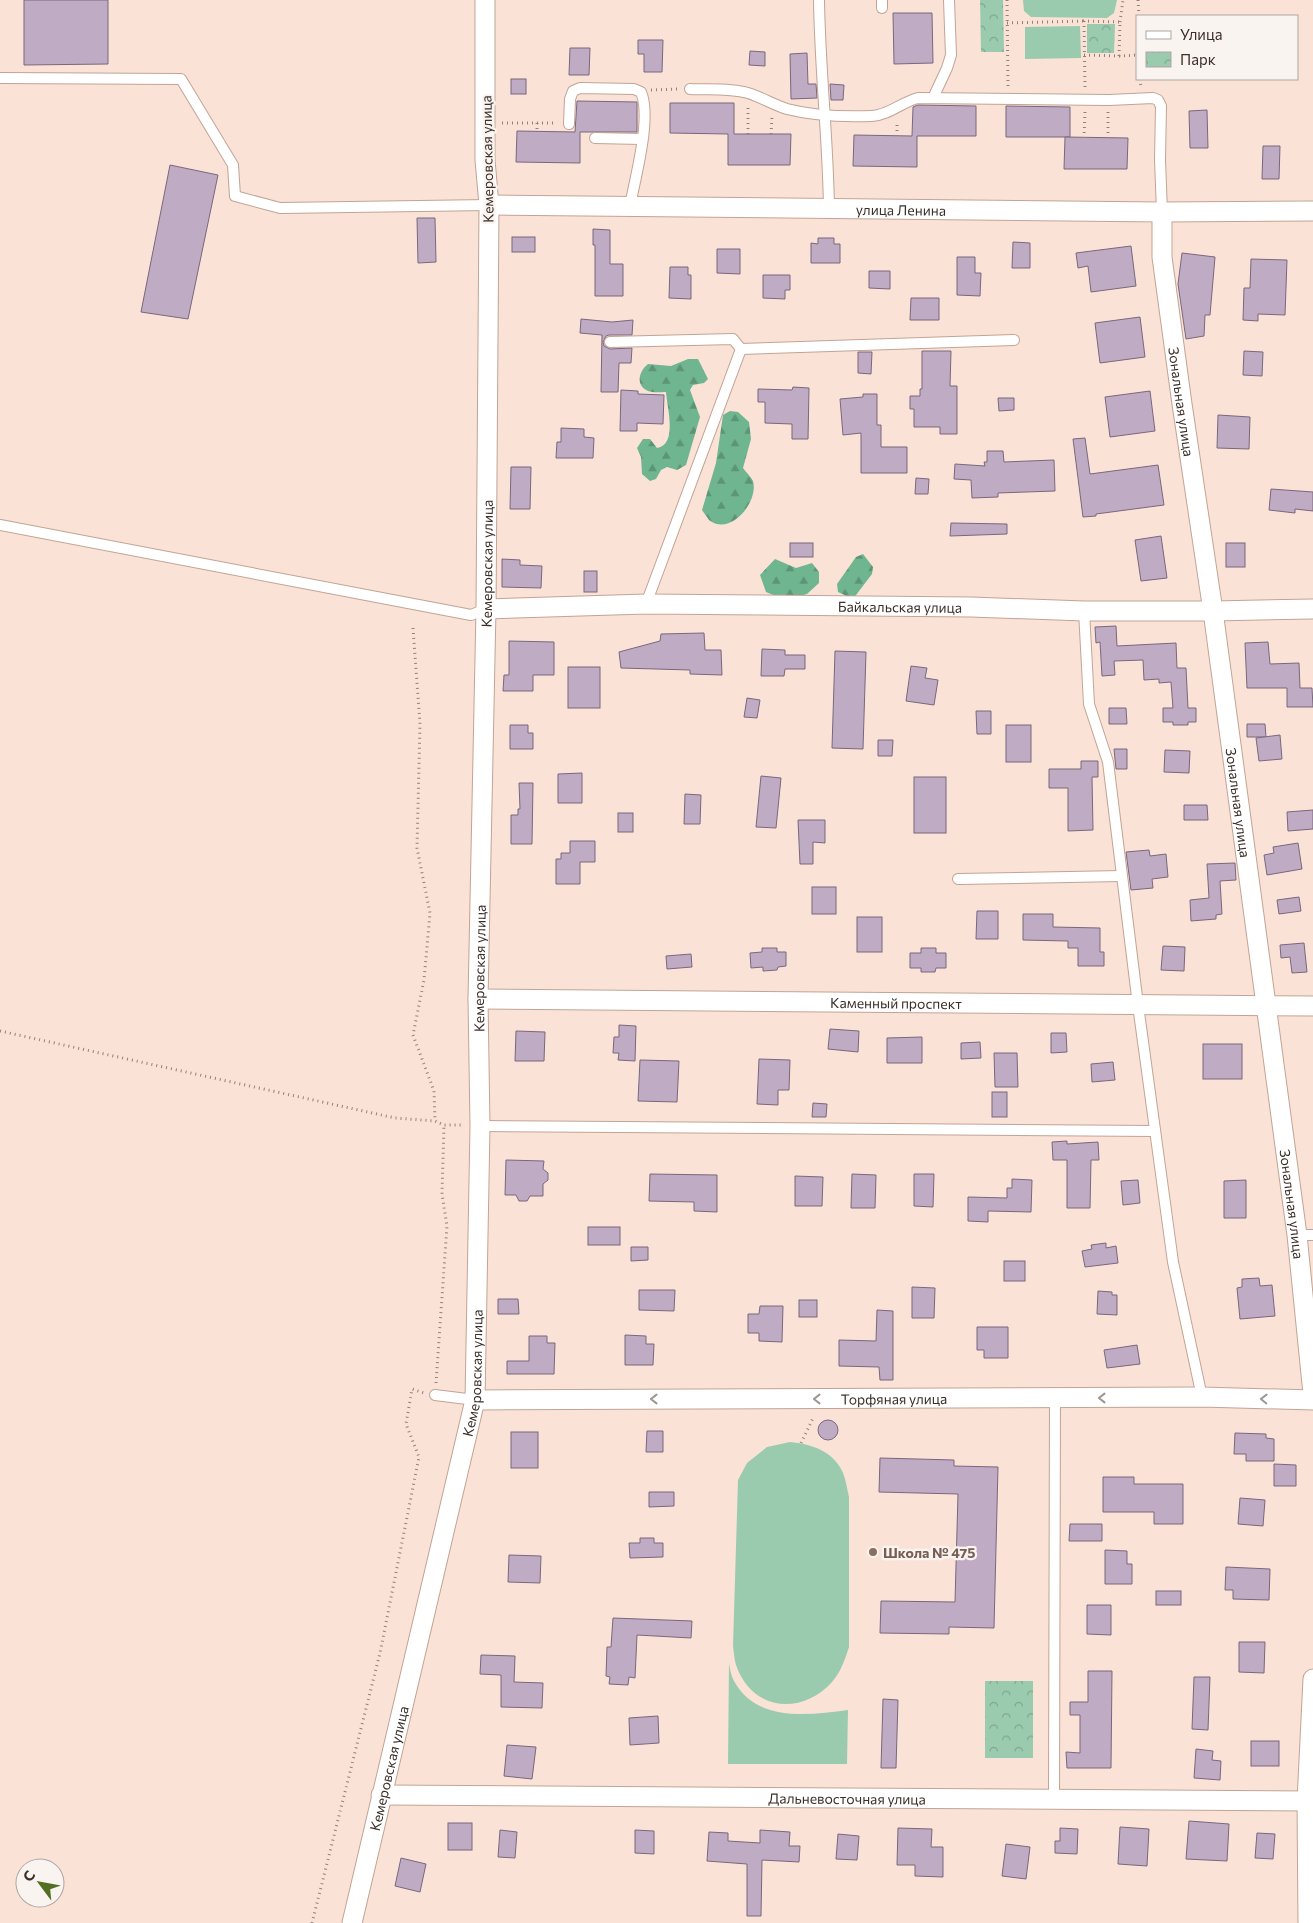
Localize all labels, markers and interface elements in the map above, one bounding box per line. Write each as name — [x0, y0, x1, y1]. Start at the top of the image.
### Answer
legend — [1136, 15, 1298, 80]
text: Улица — [1180, 25, 1222, 43]
text: Парк — [1180, 50, 1216, 68]
street label: Кемеровская улица — [477, 95, 497, 223]
street label: улица Ленина — [856, 200, 946, 218]
street label: Зональная улица — [1166, 346, 1198, 458]
street label: Кемеровская улица — [477, 500, 495, 627]
street label: Байкальская улица — [838, 597, 962, 615]
street label: Зональная улица — [1223, 747, 1255, 859]
street label: Кемеровская улица — [469, 904, 488, 1032]
street label: Каменный проспект — [830, 993, 962, 1012]
street label: Зональная улица — [1277, 1148, 1308, 1260]
street label: Кемеровская улица — [458, 1309, 485, 1438]
street label: Торфяная улица — [841, 1390, 947, 1407]
one-way arrow — [1098, 1393, 1106, 1403]
one-way arrow — [1260, 1393, 1268, 1404]
one-way arrow — [650, 1394, 658, 1404]
one-way arrow — [813, 1394, 820, 1404]
place label: Школа № 475 — [883, 1544, 975, 1561]
marker: Школа № 475 — [867, 1546, 879, 1558]
street label: Кемеровская улица — [366, 1704, 411, 1832]
street label: Дальневосточная улица — [768, 1789, 926, 1807]
north arrow — [15, 1858, 65, 1908]
text: С — [19, 1867, 38, 1884]

